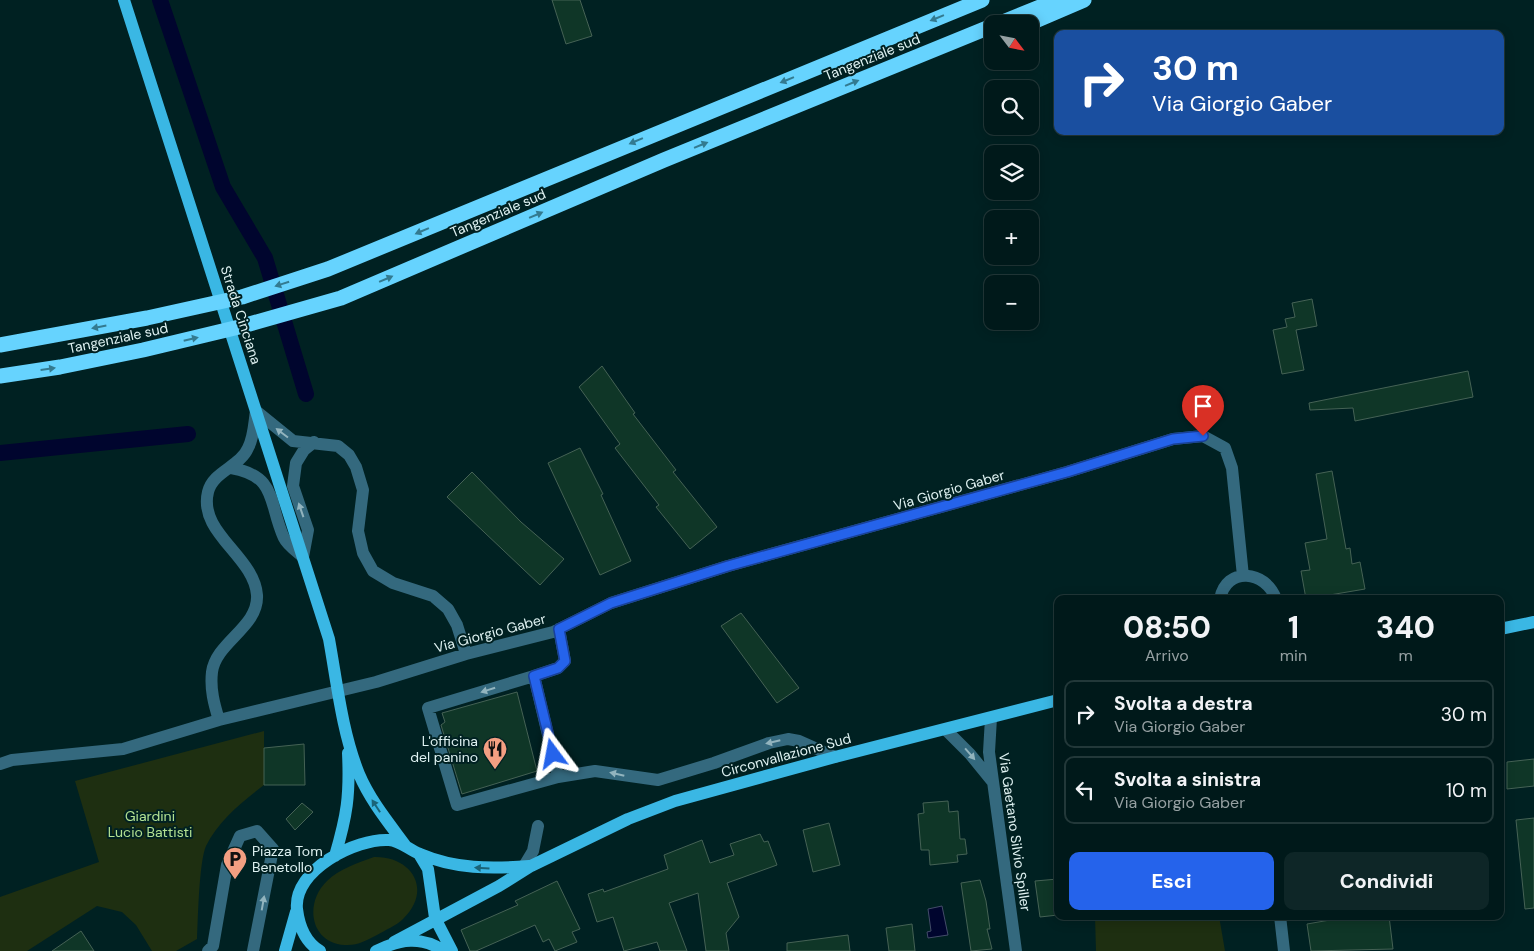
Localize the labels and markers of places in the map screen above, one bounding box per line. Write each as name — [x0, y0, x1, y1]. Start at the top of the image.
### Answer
pin — [1182, 385, 1224, 436]
place label: L'officina del panino — [410, 732, 478, 766]
restaurant icon: L'officina del panino — [482, 736, 508, 770]
place label: Piazza Tom Benetollo — [252, 842, 323, 876]
parking icon: Piazza Tom Benetollo — [222, 846, 248, 880]

